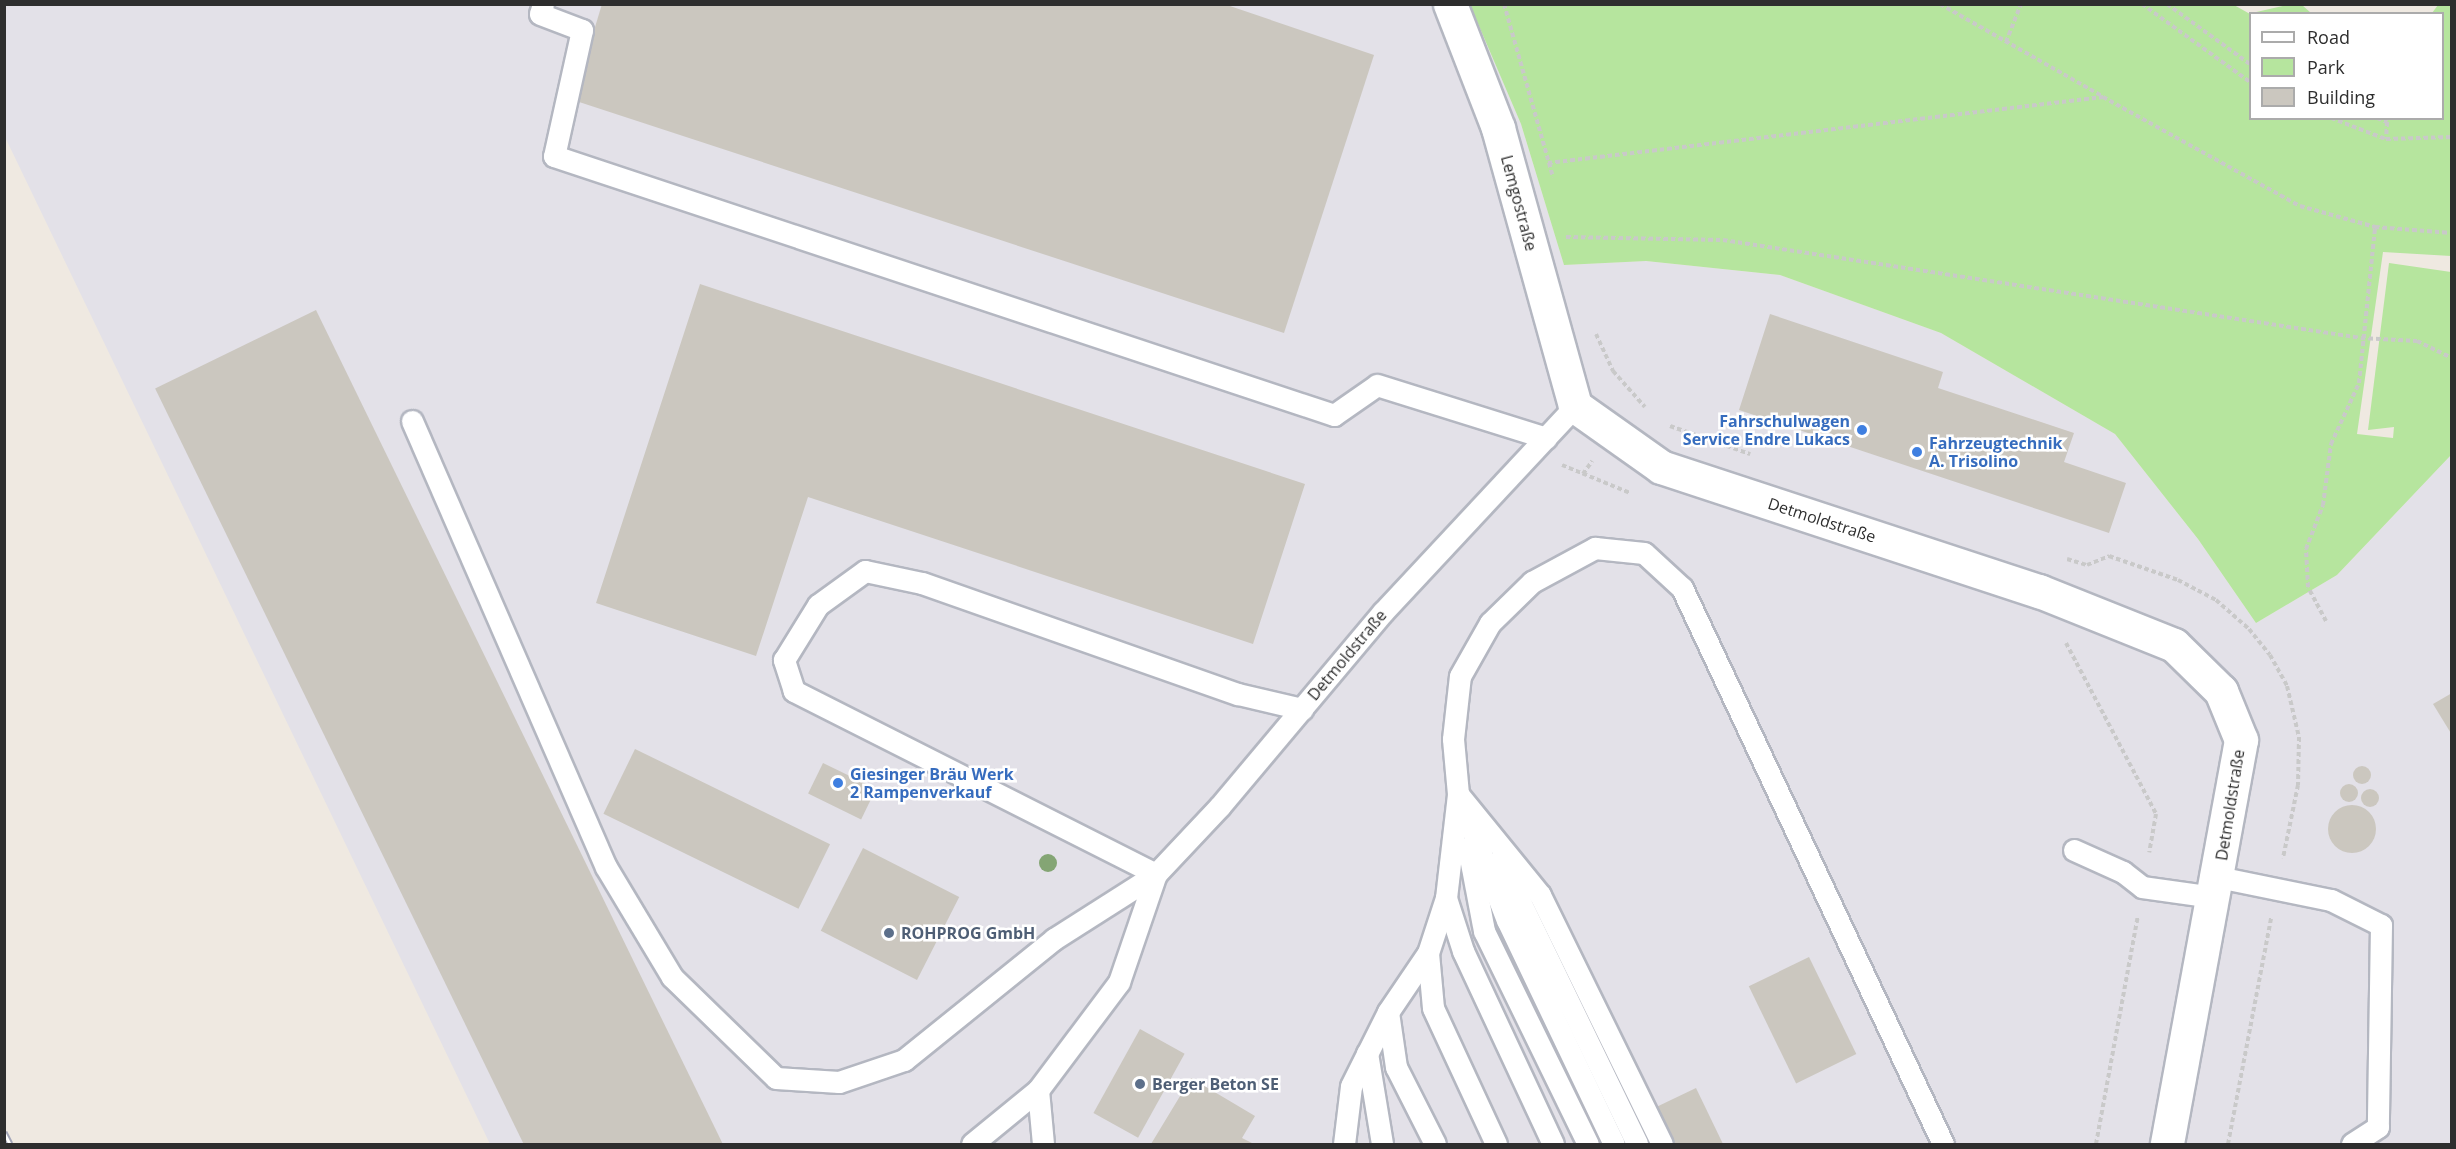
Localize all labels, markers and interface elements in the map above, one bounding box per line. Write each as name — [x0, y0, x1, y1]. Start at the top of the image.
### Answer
legend — [2249, 12, 2444, 120]
text: Road — [2307, 25, 2350, 49]
text: Park — [2307, 55, 2345, 79]
text: Building — [2307, 85, 2375, 109]
street label: Lemgostraße — [1497, 153, 1541, 253]
place label: Fahrschulwagen Service Endre Lukacs — [1683, 411, 1850, 449]
marker: Fahrschulwagen Service Endre Lukacs — [1855, 423, 1869, 437]
place label: Fahrzeugtechnik A. Trisolino — [1929, 433, 2062, 471]
marker: Fahrzeugtechnik A. Trisolino — [1910, 445, 1924, 459]
street label: Detmoldstraße — [1766, 494, 1878, 546]
street label: Detmoldstraße — [1304, 606, 1390, 704]
street label: Detmoldstraße — [2212, 748, 2248, 862]
place label: Giesinger Bräu Werk 2 Rampenverkauf — [850, 764, 1014, 802]
marker: Giesinger Bräu Werk 2 Rampenverkauf — [831, 776, 845, 790]
place label: ROHPROG GmbH — [901, 923, 1035, 943]
marker: ROHPROG GmbH — [882, 926, 896, 940]
place label: Berger Beton SE — [1152, 1074, 1279, 1094]
marker: Berger Beton SE — [1133, 1077, 1147, 1091]

